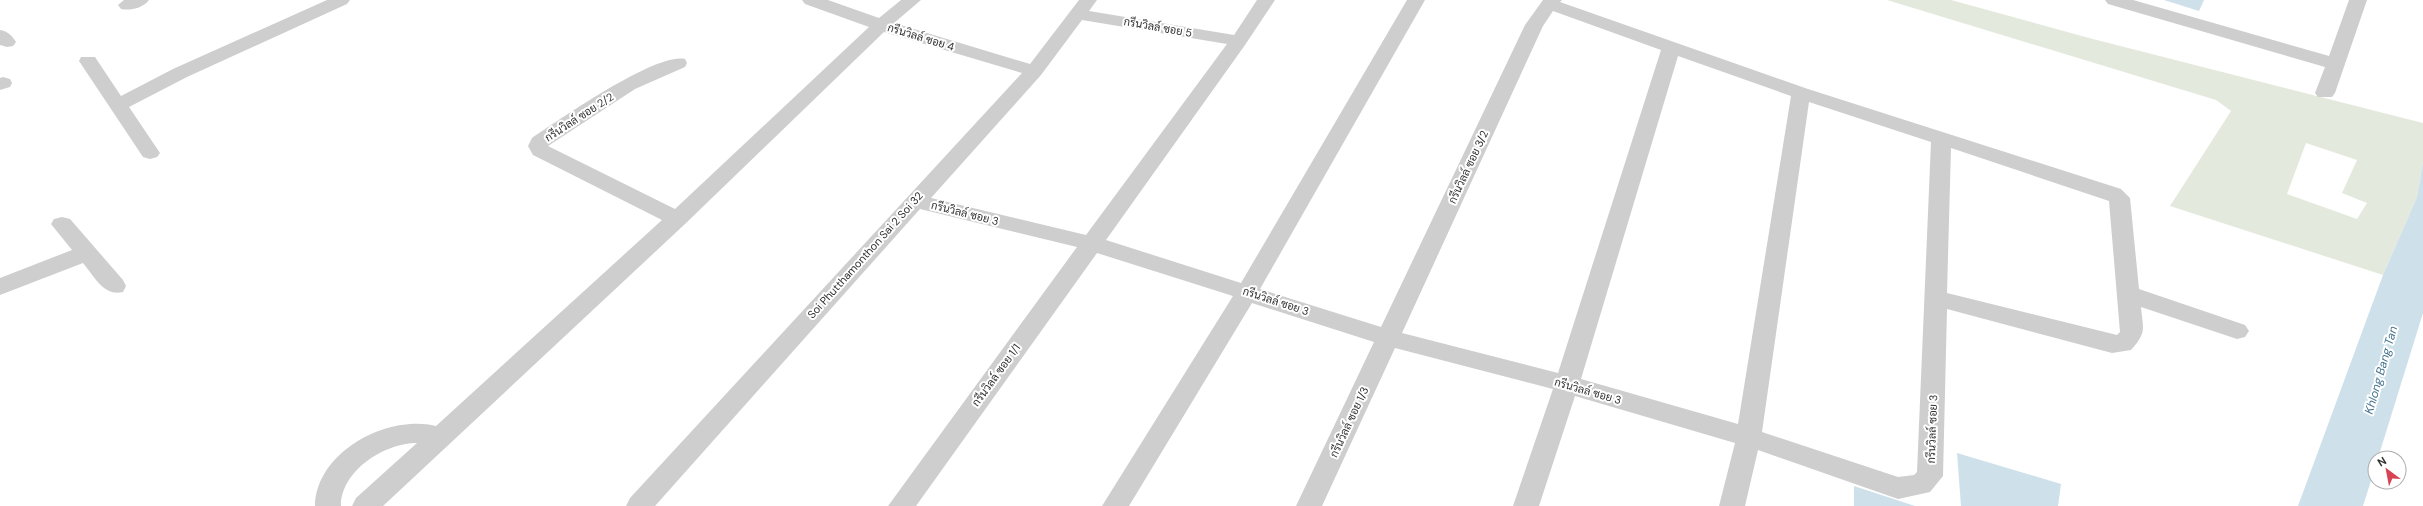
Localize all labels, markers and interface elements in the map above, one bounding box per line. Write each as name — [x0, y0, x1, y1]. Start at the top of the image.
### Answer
street label: กรีนวิลล์ ซอย 5 — [1123, 13, 1194, 40]
street label: กรีนวิลล์ ซอย 4 — [886, 19, 957, 54]
street label: กรีนวิลล์ ซอย 2/2 — [541, 89, 616, 144]
street label: กรีนวิลล์ ซอย 3/2 — [1444, 128, 1491, 206]
street label: Soi Phutthamonthon Sai 2 Soi 32 — [804, 189, 926, 321]
street label: กรีนวิลล์ ซอย 3 — [930, 197, 1000, 228]
street label: กรีนวิลล์ ซอย 3 — [1241, 283, 1311, 318]
water label: Khlong Bang Tan — [2361, 324, 2401, 416]
street label: กรีนวิลล์ ซอย 1/1 — [968, 341, 1023, 409]
street label: กรีนวิลล์ ซอย 3 — [1553, 374, 1623, 407]
street label: กรีนวิลล์ ซอย 1/3 — [1326, 384, 1371, 460]
street label: กรีนวิลล์ ซอย 3 — [1923, 394, 1940, 464]
north arrow — [2367, 450, 2407, 490]
text: N — [2375, 453, 2389, 470]

